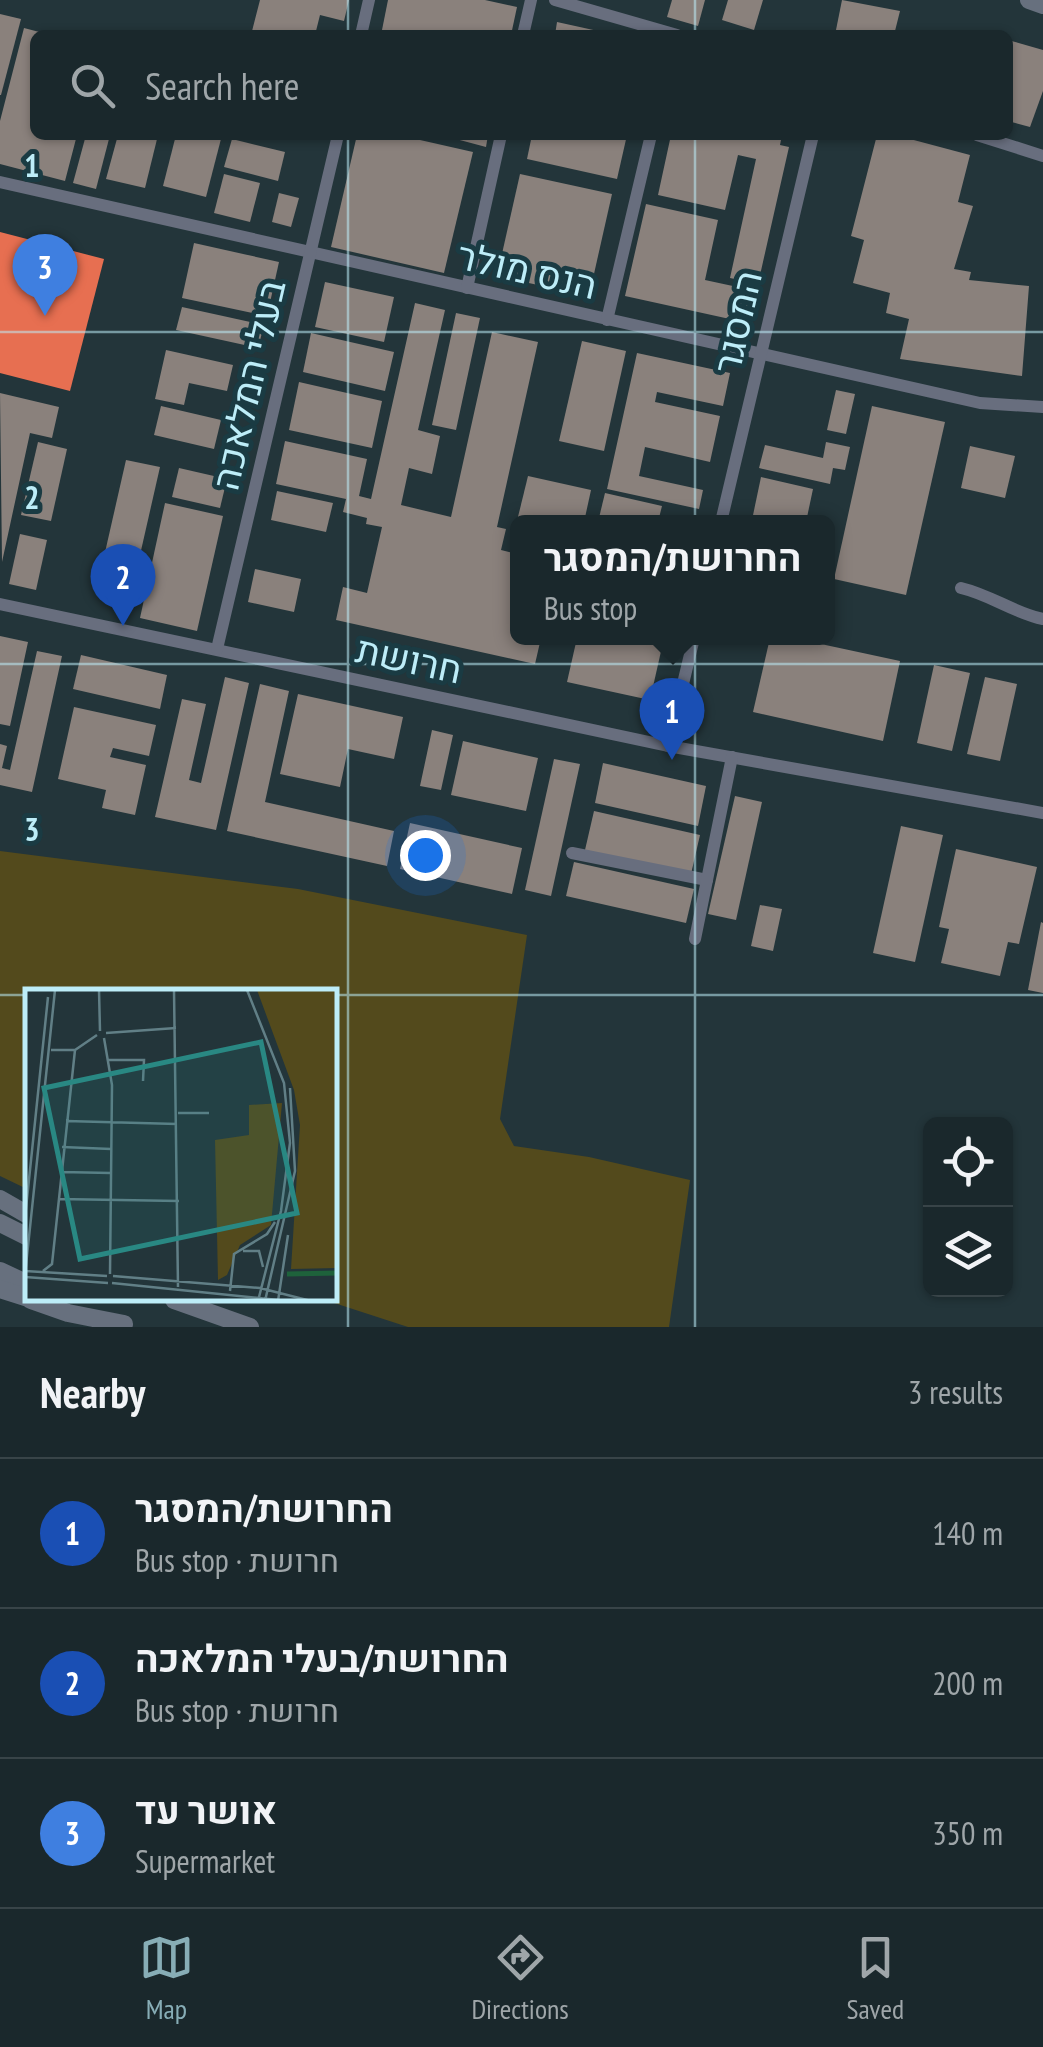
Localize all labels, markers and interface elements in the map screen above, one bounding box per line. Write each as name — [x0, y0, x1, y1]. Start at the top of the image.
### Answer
search box — [30, 30, 1013, 140]
icon: search — [65, 58, 120, 113]
text: Search here — [145, 61, 299, 110]
text: 1 — [24, 144, 40, 186]
street label: הנס מולר — [453, 230, 602, 309]
pin: 3 — [12, 234, 78, 316]
street label: המסגר — [701, 265, 772, 378]
street label: בעלי המלאכה — [200, 275, 295, 495]
text: 2 — [24, 476, 40, 518]
popup — [510, 515, 835, 645]
text: החרושת/המסגר — [544, 532, 801, 581]
pin: 2 — [90, 544, 156, 626]
text: Bus stop — [544, 587, 637, 629]
street label: חרושת — [352, 623, 467, 694]
pin: 1 — [640, 678, 704, 760]
text: 3 — [24, 808, 40, 850]
your location — [400, 830, 451, 881]
inset map — [25, 989, 338, 1302]
map controls — [923, 1117, 1013, 1297]
button: locate — [923, 1117, 1013, 1207]
button: layers — [923, 1207, 1013, 1297]
text: Nearby — [40, 1365, 145, 1420]
text: 3 results — [908, 1371, 1003, 1413]
text: החרושת/המסגר — [135, 1483, 393, 1532]
text: 1 — [65, 1512, 80, 1554]
text: 140 m — [932, 1512, 1003, 1554]
text: Bus stop · חרושת — [135, 1539, 339, 1581]
text: החרושת/בעלי המלאכה — [135, 1633, 509, 1682]
text: 2 — [65, 1662, 80, 1704]
text: 200 m — [932, 1662, 1003, 1704]
text: Bus stop · חרושת — [135, 1689, 339, 1731]
text: אושר עד — [135, 1785, 277, 1834]
text: 3 — [65, 1812, 80, 1854]
text: 350 m — [932, 1812, 1003, 1854]
text: Supermarket — [135, 1840, 275, 1882]
tab: Map — [139, 1930, 194, 2027]
tab: Directions — [471, 1930, 569, 2027]
tab: Saved — [846, 1930, 904, 2027]

